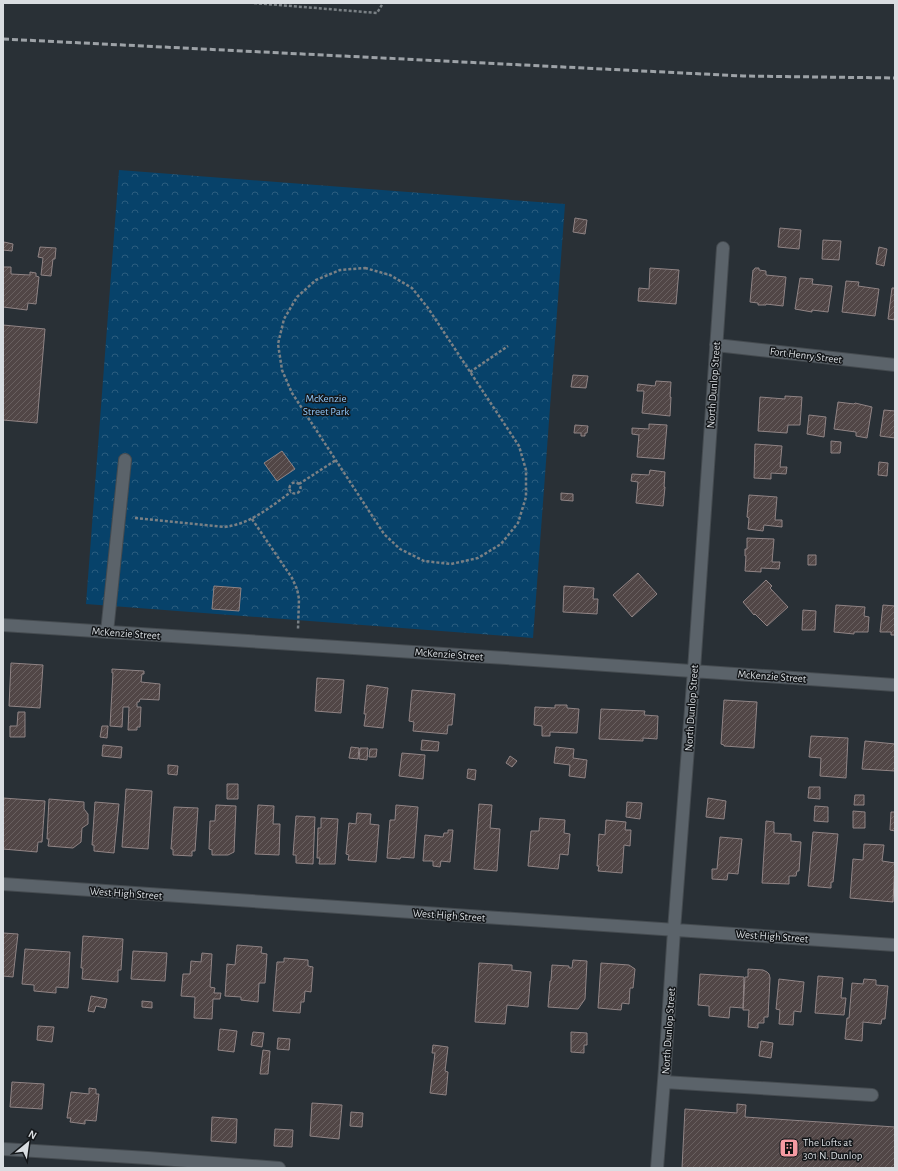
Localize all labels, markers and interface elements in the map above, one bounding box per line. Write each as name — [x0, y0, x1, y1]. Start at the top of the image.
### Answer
street label: North Dunlop Street — [705, 341, 722, 429]
street label: Fort Henry Street — [769, 346, 843, 365]
park label: McKenzie Street Park — [303, 393, 349, 417]
street label: McKenzie Street — [91, 626, 161, 641]
street label: McKenzie Street — [414, 647, 484, 662]
street label: North Dunlop Street — [683, 664, 700, 752]
street label: McKenzie Street — [737, 669, 807, 684]
street label: West High Street — [89, 885, 163, 902]
street label: West High Street — [412, 907, 486, 924]
street label: West High Street — [735, 928, 809, 945]
street label: North Dunlop Street — [660, 987, 677, 1075]
north arrow — [8, 1123, 48, 1163]
text: N — [27, 1128, 39, 1141]
building icon: The Lofts at 301 N. Dunlop — [778, 1137, 800, 1159]
place label: The Lofts at 301 N. Dunlop — [803, 1137, 863, 1161]

